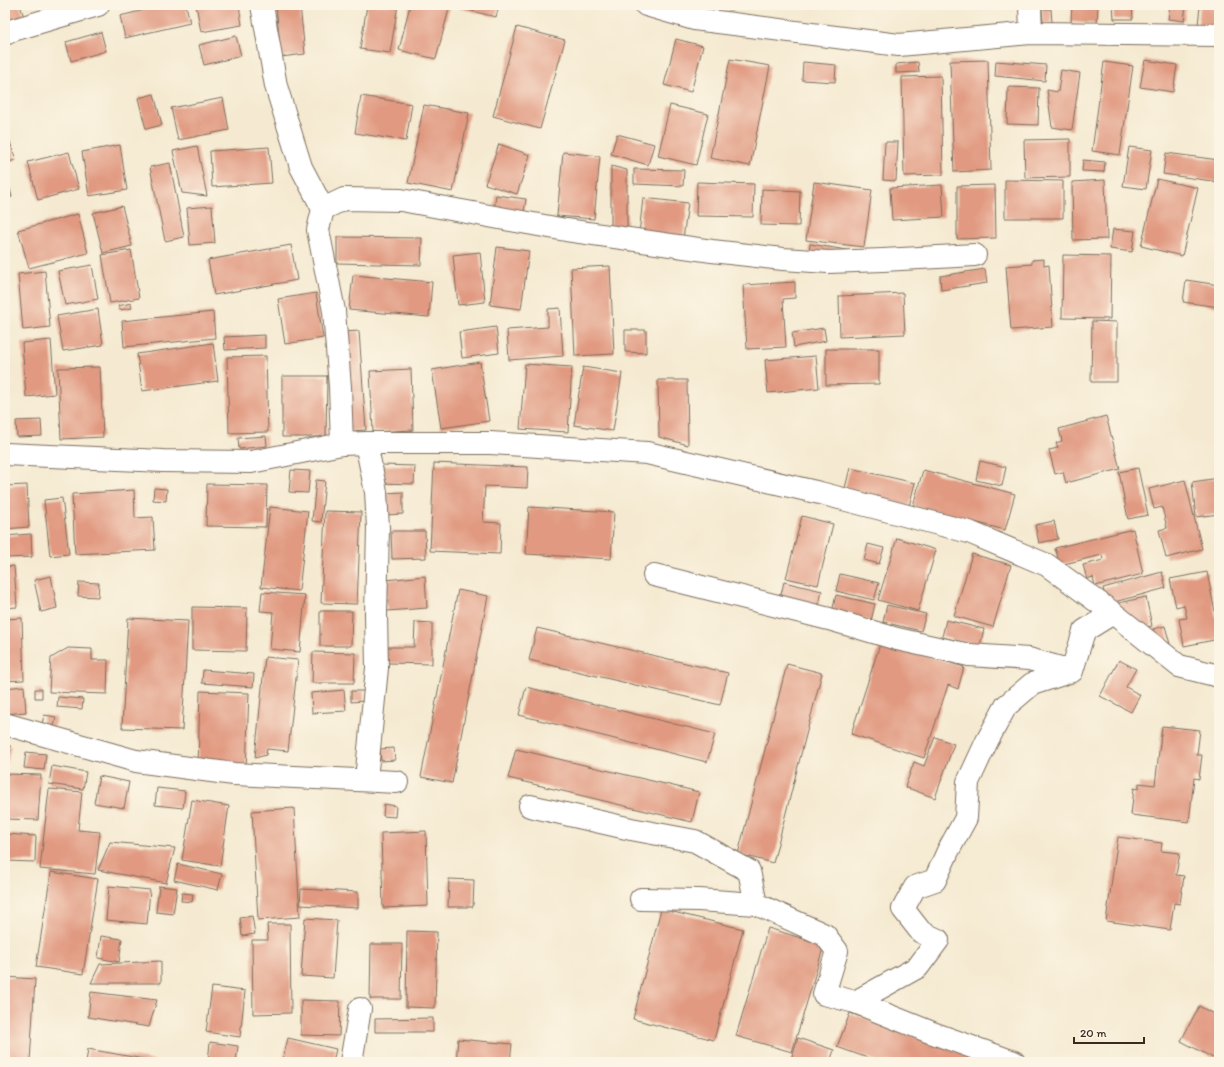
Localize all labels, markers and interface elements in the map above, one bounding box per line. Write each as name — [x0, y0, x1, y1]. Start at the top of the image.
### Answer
scale bar — [1074, 1019, 1144, 1045]
text: 20 m — [1080, 1026, 1107, 1040]

